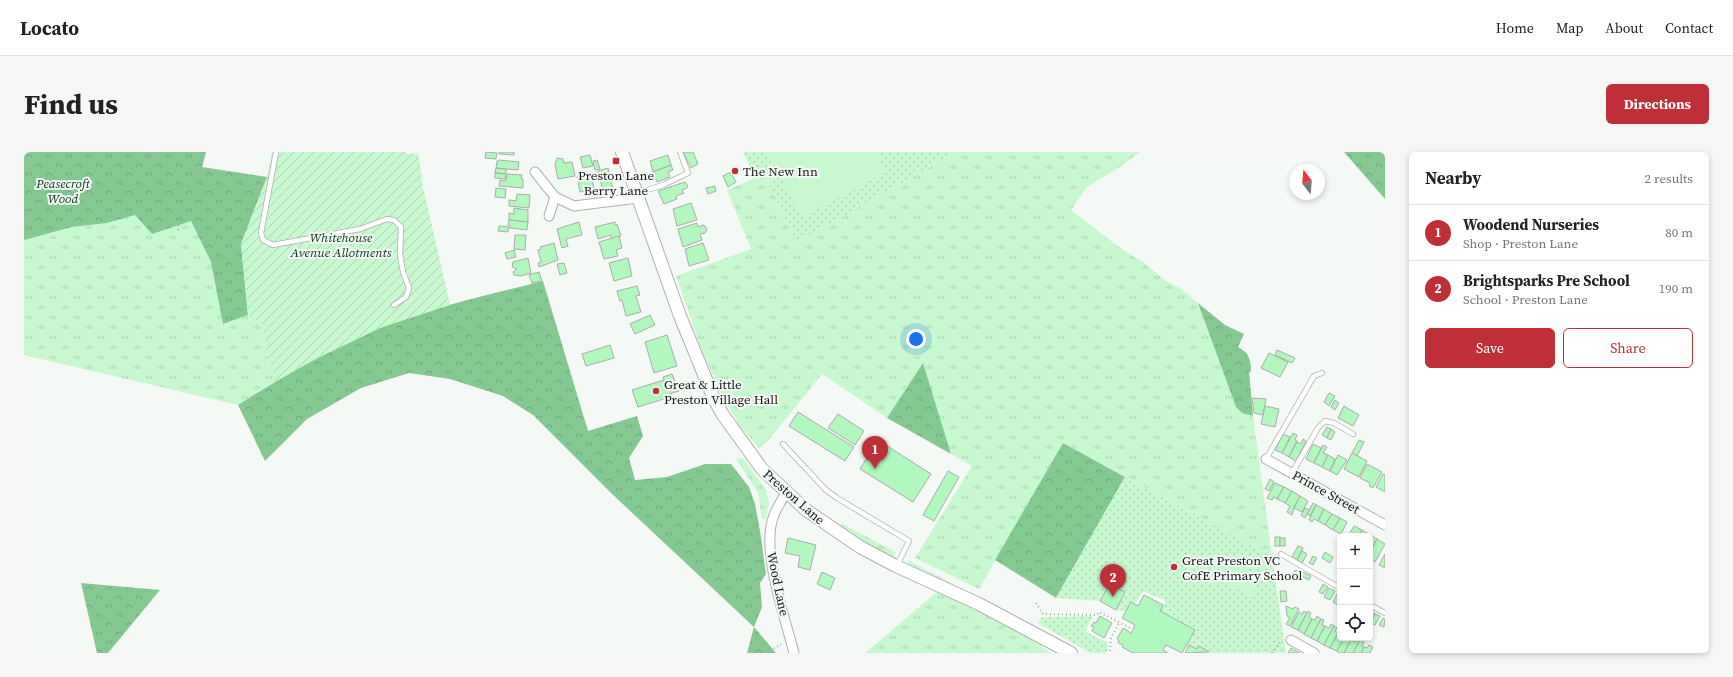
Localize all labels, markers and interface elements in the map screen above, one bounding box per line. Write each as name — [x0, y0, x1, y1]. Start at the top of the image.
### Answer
text: Locato — [20, 15, 79, 41]
text: Home — [1496, 18, 1534, 38]
text: Map — [1556, 18, 1583, 38]
text: About — [1605, 18, 1643, 38]
text: Contact — [1665, 18, 1713, 38]
button: Directions — [1606, 84, 1709, 124]
text: Find us — [24, 85, 118, 123]
marker: Preston Lane Berry Lane — [611, 156, 621, 166]
place label: The New Inn — [743, 163, 818, 180]
north arrow — [1289, 164, 1325, 200]
marker: The New Inn — [730, 166, 740, 176]
text: Nearby — [1425, 166, 1481, 190]
place label: Preston Lane Berry Lane — [578, 167, 654, 199]
text: 2 results — [1645, 170, 1693, 187]
park label: Peasecroft Wood — [35, 175, 91, 207]
text: Woodend Nurseries — [1463, 214, 1599, 235]
text: 1 — [1434, 224, 1442, 241]
text: 80 m — [1665, 224, 1693, 241]
park label: Whitehouse Avenue Allotments — [290, 229, 392, 261]
text: Shop · Preston Lane — [1463, 235, 1578, 252]
text: Brightsparks Pre School — [1463, 270, 1630, 291]
text: 2 — [1434, 280, 1442, 297]
text: 190 m — [1659, 280, 1693, 297]
text: School · Preston Lane — [1463, 291, 1588, 308]
button: Save — [1425, 328, 1555, 368]
button: Share — [1563, 328, 1693, 368]
your location — [906, 329, 926, 349]
place label: Great & Little Preston Village Hall — [664, 376, 778, 408]
marker: Great & Little Preston Village Hall — [651, 386, 661, 396]
pin: 1 — [862, 436, 888, 469]
street label: Preston Lane — [760, 466, 829, 529]
street label: Prince Street — [1289, 467, 1363, 518]
map controls — [1337, 533, 1373, 641]
button: + — [1337, 533, 1373, 569]
street label: Wood Lane — [763, 550, 793, 618]
place label: Great Preston VC CofE Primary School — [1182, 552, 1302, 584]
marker: Great Preston VC CofE Primary School — [1169, 562, 1179, 572]
pin: 2 — [1100, 564, 1126, 597]
button: − — [1337, 569, 1373, 605]
button: locate — [1337, 605, 1373, 641]

